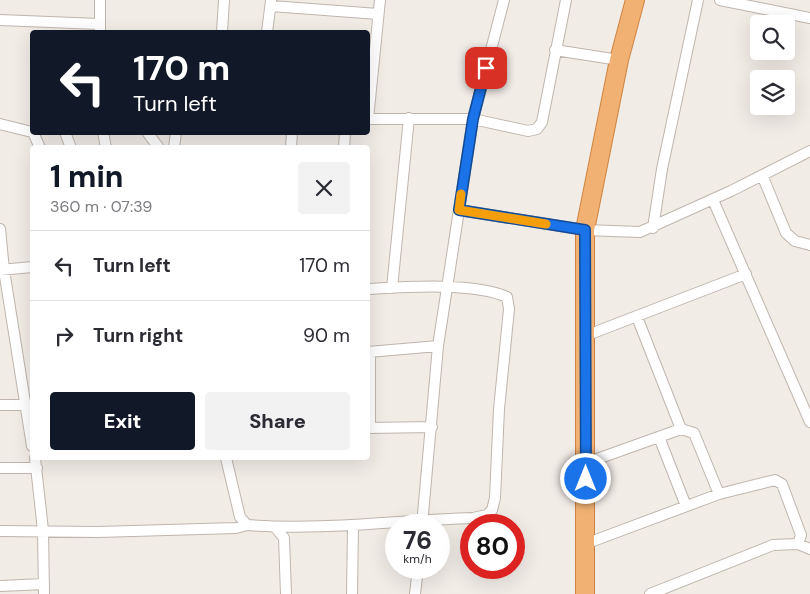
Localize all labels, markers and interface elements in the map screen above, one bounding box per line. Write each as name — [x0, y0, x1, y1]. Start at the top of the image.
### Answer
map controls — [750, 15, 795, 115]
button: search — [750, 15, 795, 60]
text: 170 m — [133, 45, 230, 91]
pin — [465, 47, 507, 89]
icon: left — [50, 50, 115, 115]
icon: arrive — [472, 54, 500, 82]
button: layers — [750, 70, 795, 115]
text: Turn left — [133, 89, 217, 118]
text: 1 min — [50, 157, 123, 196]
button: close — [298, 162, 350, 214]
text: 360 m · 07:39 — [50, 196, 152, 217]
icon: left — [50, 252, 78, 280]
text: Turn left — [93, 253, 171, 278]
text: 170 m — [299, 253, 350, 278]
icon: right — [50, 322, 78, 350]
text: Turn right — [93, 323, 183, 348]
text: 90 m — [303, 323, 350, 348]
button: Exit — [50, 392, 195, 450]
button: Share — [205, 392, 350, 450]
position arrow — [559, 452, 611, 504]
speed limit sign: 80 — [460, 514, 525, 579]
text: 76 — [403, 524, 432, 557]
text: km/h — [403, 551, 432, 567]

